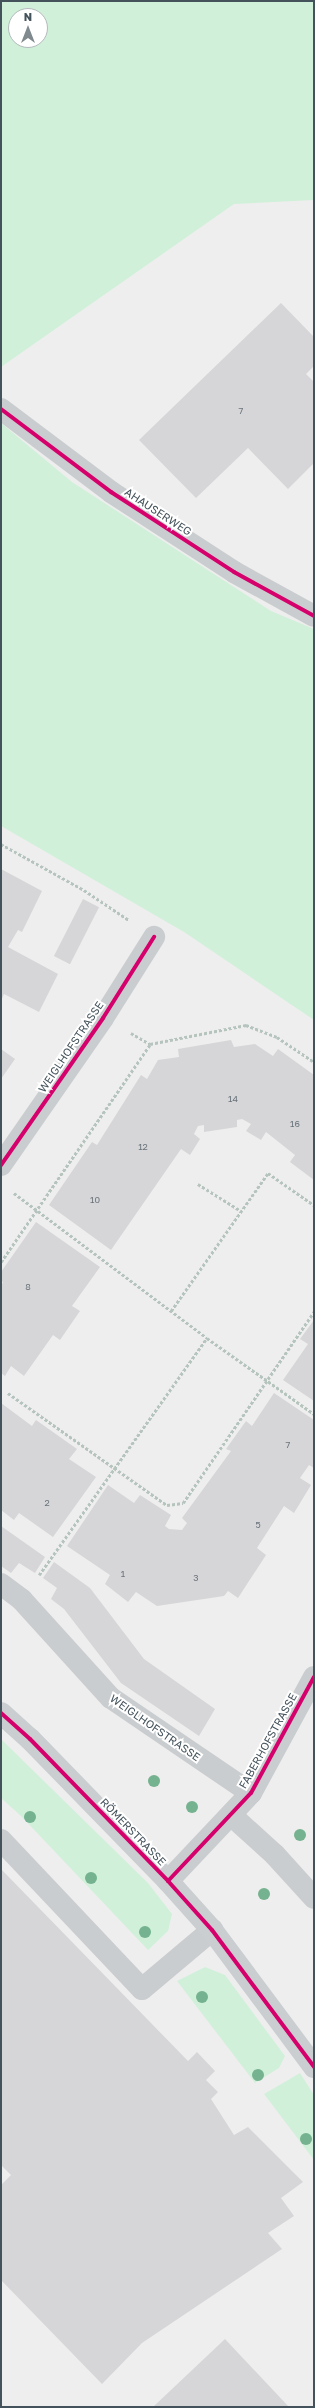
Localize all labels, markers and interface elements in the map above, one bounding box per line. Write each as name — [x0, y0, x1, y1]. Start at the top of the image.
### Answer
north arrow — [8, 8, 48, 48]
text: N — [24, 10, 32, 23]
house number: 7 — [239, 406, 243, 416]
street label: AHAUSERWEG — [122, 485, 194, 539]
street label: WEIGLHOFSTRASSE — [36, 999, 106, 1095]
house number: 14 — [228, 1094, 238, 1104]
house number: 16 — [290, 1119, 300, 1129]
house number: 12 — [138, 1142, 148, 1152]
house number: 10 — [90, 1195, 100, 1205]
house number: 8 — [25, 1282, 31, 1292]
house number: 7 — [286, 1440, 290, 1450]
house number: 2 — [44, 1498, 50, 1508]
house number: 5 — [255, 1520, 261, 1530]
house number: 1 — [121, 1569, 125, 1579]
house number: 3 — [193, 1573, 199, 1583]
street label: FABERHOFSTRASSE — [236, 1691, 300, 1791]
street label: WEIGLHOFSTRASSE — [107, 1692, 203, 1764]
street label: RÖMERSTRASSE — [97, 1796, 169, 1868]

